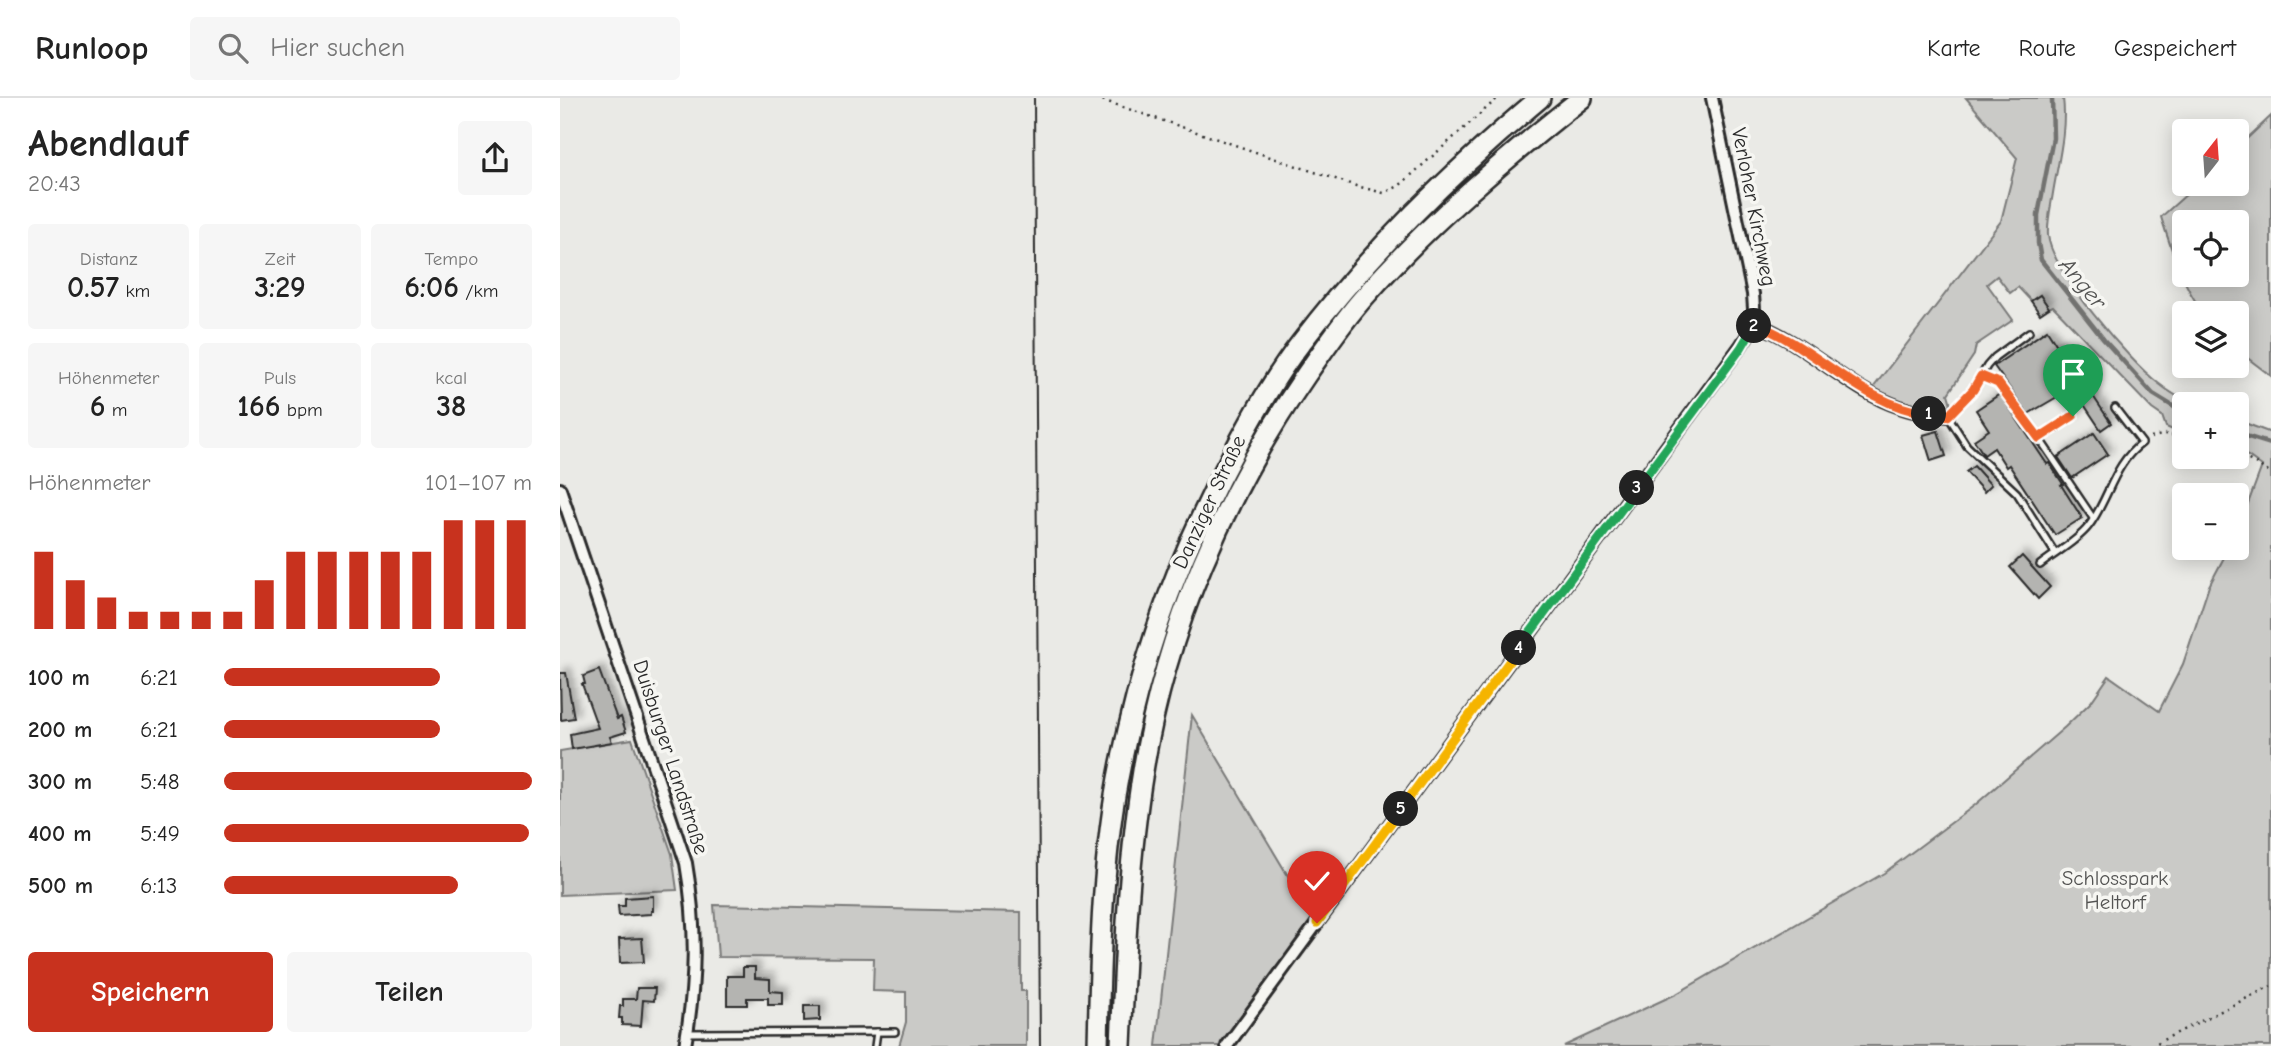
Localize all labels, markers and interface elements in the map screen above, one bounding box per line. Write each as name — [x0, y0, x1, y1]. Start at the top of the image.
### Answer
search box — [190, 17, 680, 80]
text: Runloop — [35, 29, 148, 67]
icon: search — [214, 29, 252, 67]
text: Hier suchen — [270, 33, 405, 63]
text: Karte — [1927, 34, 1981, 62]
text: Route — [2019, 34, 2076, 62]
text: Gespeichert — [2114, 34, 2236, 62]
north arrow — [2172, 119, 2249, 196]
map controls — [2172, 119, 2249, 560]
button: share — [458, 121, 532, 195]
text: Abendlauf — [28, 122, 188, 166]
street label: Verloher Kirchweg — [1727, 126, 1781, 288]
text: 20:43 — [28, 170, 81, 197]
button: locate — [2172, 210, 2249, 287]
text: Distanz — [80, 248, 137, 270]
text: Zeit — [265, 248, 295, 270]
text: Tempo — [424, 248, 478, 270]
water label: Anger — [2053, 251, 2112, 315]
text: 0.57 — [67, 270, 119, 305]
text: 3:29 — [254, 270, 306, 305]
text: 6:06 — [404, 270, 459, 305]
text: km — [119, 280, 150, 302]
text: /km — [459, 280, 498, 302]
button: layers — [2172, 301, 2249, 378]
pin: 2 — [1736, 308, 1772, 344]
text: 2 — [1749, 314, 1758, 336]
pin — [2043, 344, 2103, 416]
icon: arrive — [2054, 355, 2092, 393]
text: Höhenmeter — [58, 367, 159, 389]
text: Puls — [264, 367, 296, 389]
text: kcal — [435, 367, 467, 389]
text: 6 — [90, 389, 105, 424]
text: 166 — [237, 389, 280, 424]
text: 38 — [436, 389, 466, 424]
button: + — [2172, 392, 2249, 469]
pin: 1 — [1912, 396, 1946, 432]
text: m — [105, 399, 128, 421]
text: bpm — [280, 399, 323, 421]
text: 1 — [1925, 402, 1932, 424]
street label: Danziger Straße — [1168, 431, 1250, 573]
text: Höhenmeter — [28, 469, 150, 496]
text: 101–107 m — [425, 469, 532, 496]
pin: 3 — [1620, 470, 1654, 506]
text: 3 — [1632, 476, 1641, 498]
button: − — [2172, 483, 2249, 560]
pin: 4 — [1502, 630, 1536, 666]
text: 4 — [1514, 636, 1523, 658]
street label: Duisburger Landstraße — [628, 657, 714, 857]
text: 100 m — [28, 664, 90, 691]
text: 6:21 — [140, 664, 178, 691]
text: 200 m — [28, 716, 92, 743]
text: 6:21 — [140, 716, 178, 743]
text: 300 m — [28, 768, 92, 795]
text: 5:48 — [140, 768, 180, 795]
pin: 5 — [1384, 792, 1418, 826]
text: 5 — [1395, 797, 1406, 819]
text: 400 m — [28, 820, 92, 847]
text: 5:49 — [140, 820, 180, 847]
pin — [1287, 851, 1347, 923]
icon: check — [1298, 862, 1336, 900]
park label: Schlosspark Heltorf — [2062, 866, 2168, 914]
text: 500 m — [28, 872, 93, 899]
text: 6:13 — [140, 872, 177, 899]
button: Speichern — [28, 952, 273, 1032]
button: Teilen — [287, 952, 532, 1032]

